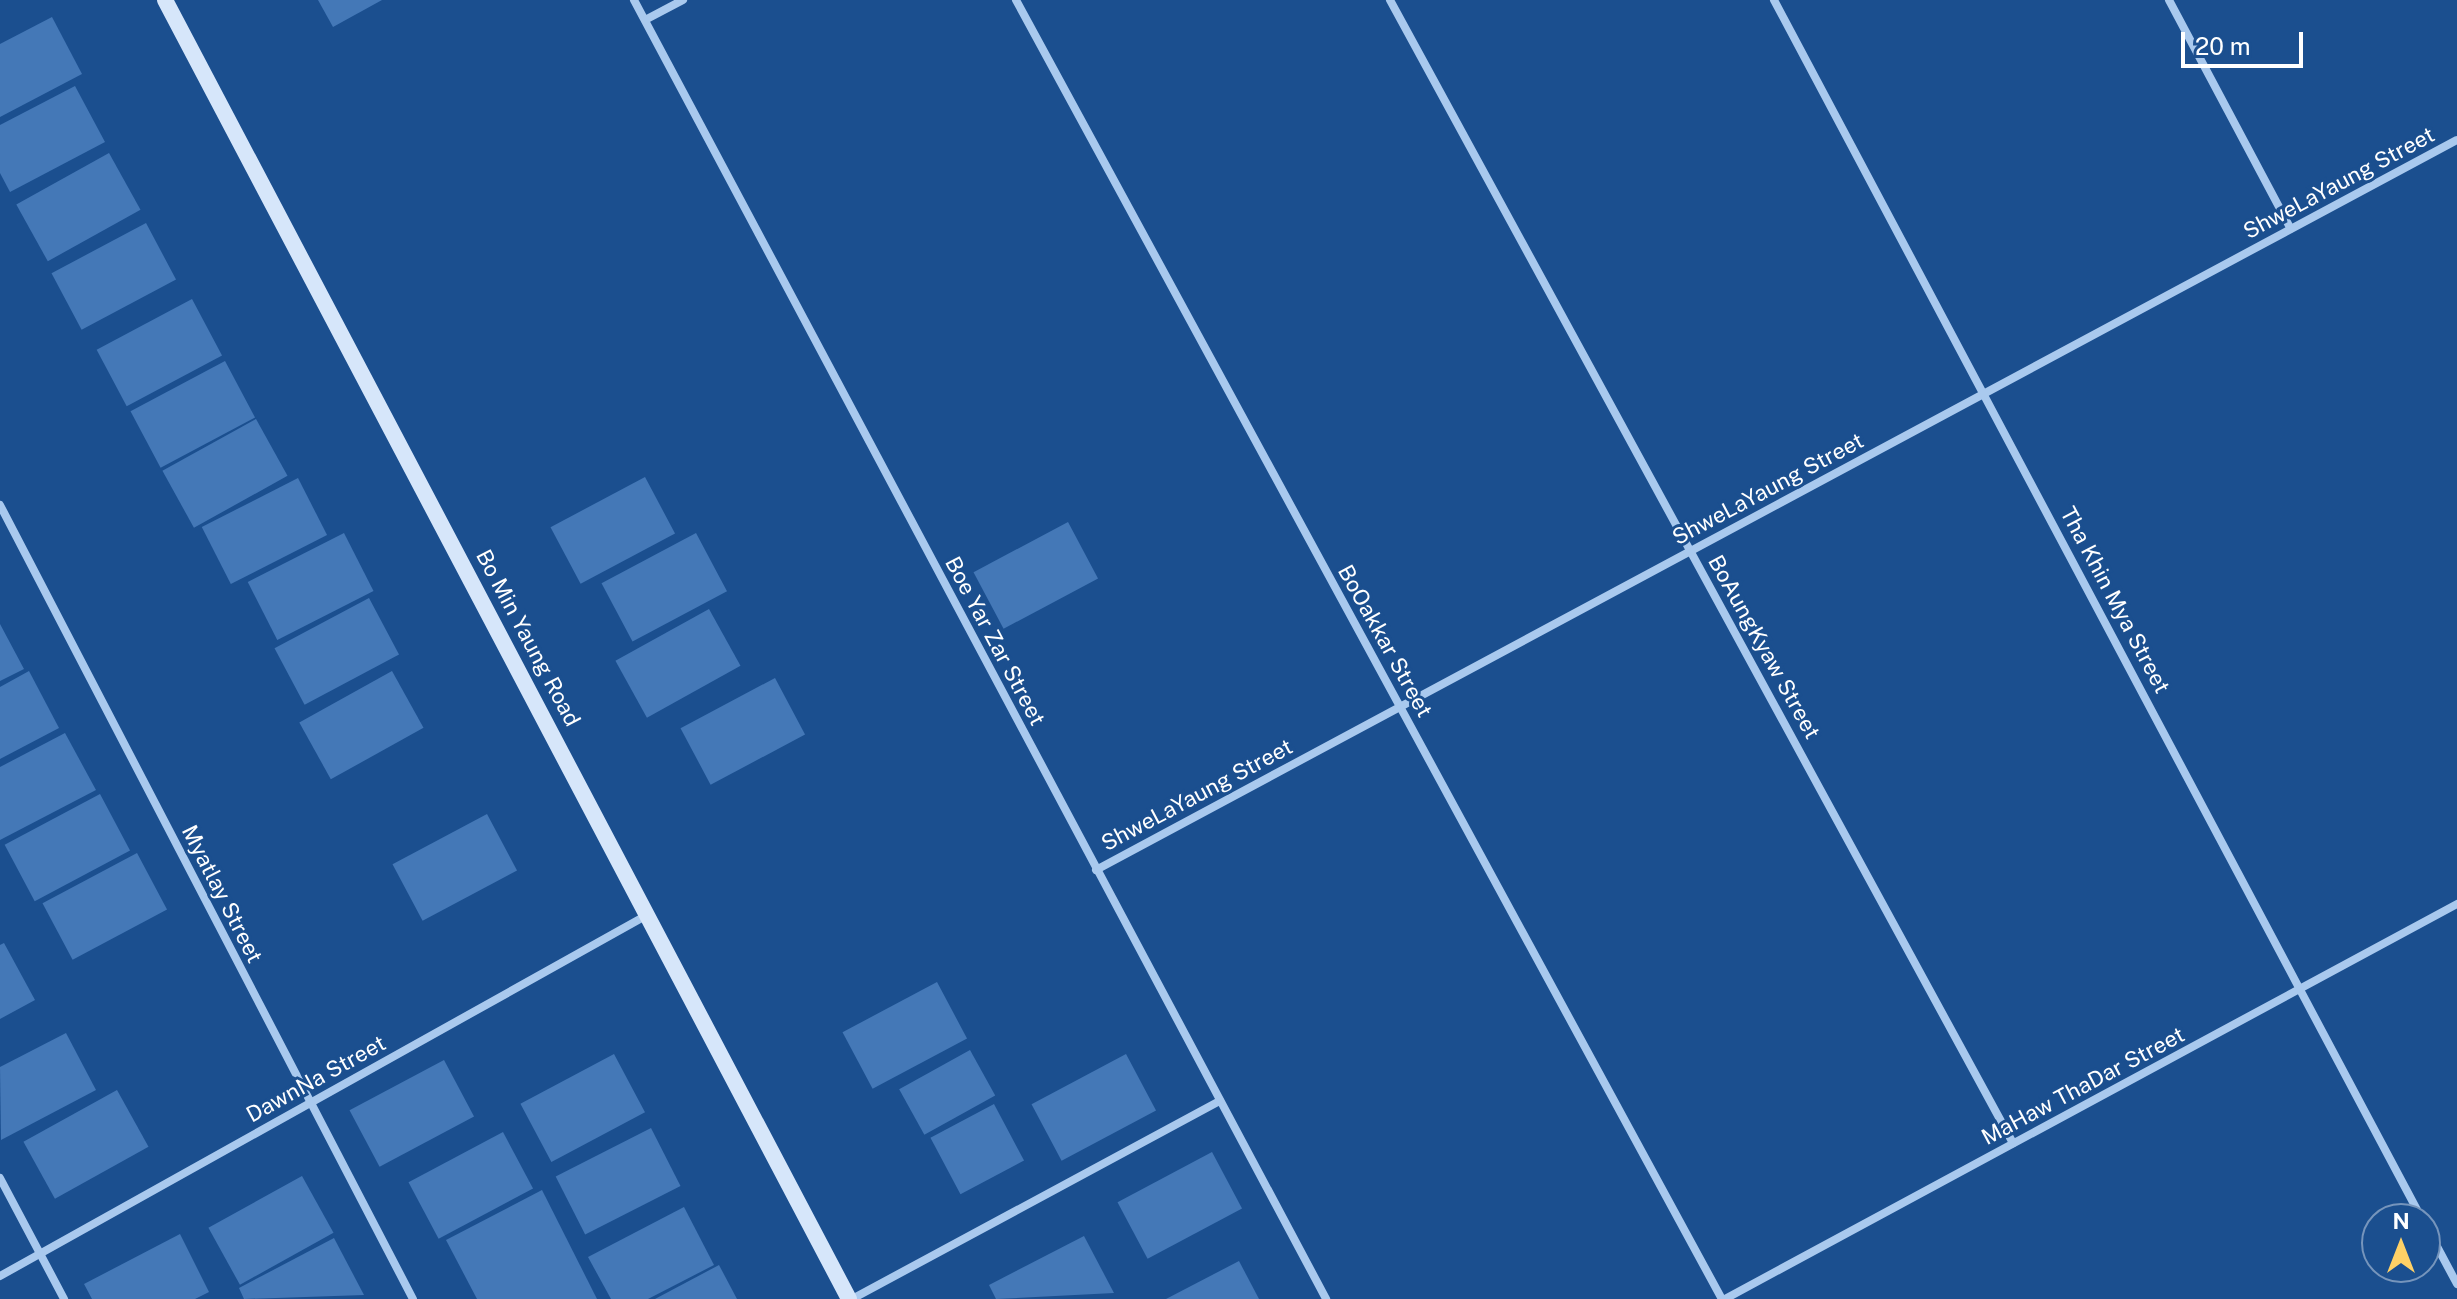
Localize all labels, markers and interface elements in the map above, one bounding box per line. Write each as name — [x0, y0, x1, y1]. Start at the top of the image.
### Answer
scale bar — [2185, 16, 2307, 66]
text: 20 m — [2195, 32, 2251, 60]
street label: ShweLaYaung Street — [2239, 121, 2439, 245]
street label: ShweLaYaung Street — [1668, 427, 1868, 551]
street label: Tha Khin Mya Street — [2055, 502, 2175, 698]
street label: Bo Min Yaung Road — [470, 545, 586, 731]
street label: BoAungKyaw Street — [1702, 550, 1826, 744]
street label: Boe Yar Zar Street — [939, 552, 1051, 730]
street label: BoOakkar Street — [1332, 560, 1438, 722]
street label: ShweLaYaung Street — [1097, 733, 1297, 857]
street label: Myatlay Street — [176, 821, 268, 967]
street label: MaHaw ThaDar Street — [1977, 1021, 2189, 1151]
street label: DawnNa Street — [242, 1030, 390, 1128]
north arrow — [2361, 1203, 2441, 1283]
text: N — [2392, 1208, 2410, 1234]

